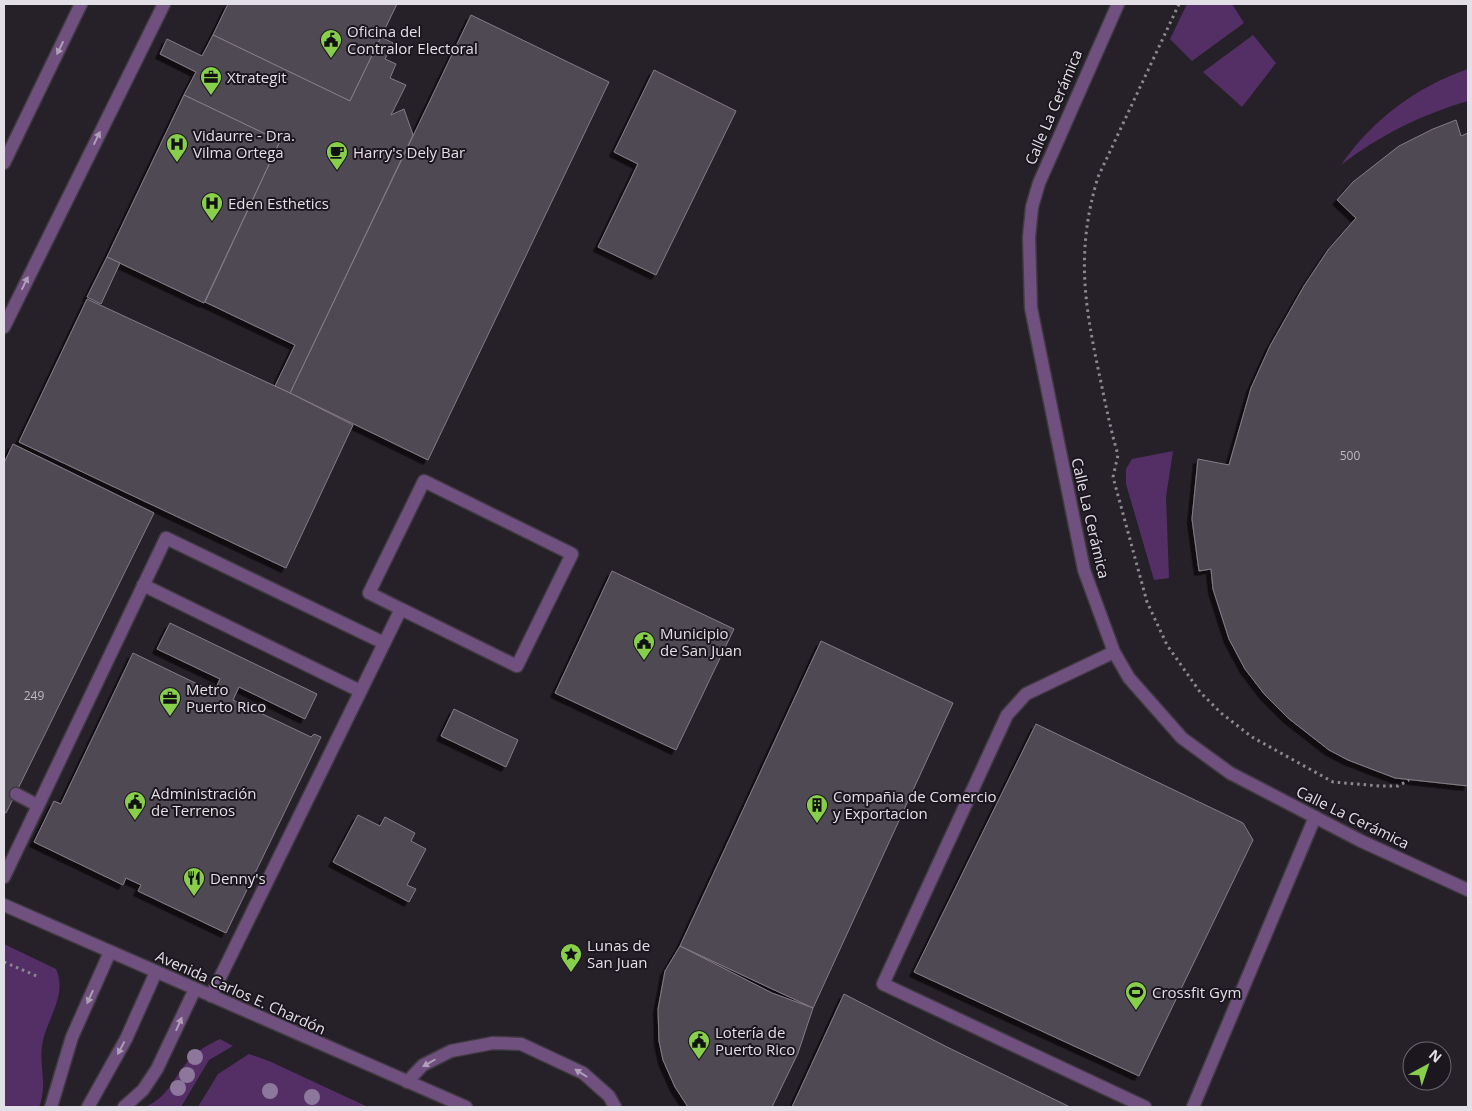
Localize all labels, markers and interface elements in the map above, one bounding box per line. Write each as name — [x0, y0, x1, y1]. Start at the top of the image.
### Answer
place label: Oficina del Contralor Electoral — [347, 21, 478, 58]
public building icon: Oficina del Contralor Electoral — [319, 28, 343, 59]
one-way arrow — [55, 40, 64, 55]
street label: Calle La Cerámica — [1020, 46, 1086, 168]
office icon: Xtrategit — [199, 65, 223, 96]
place label: Xtrategit — [227, 67, 287, 87]
place label: Vidaurre - Dra. Vilma Ortega — [193, 125, 295, 162]
one-way arrow — [93, 131, 101, 145]
hospital icon: Vidaurre - Dra. Vilma Ortega — [165, 132, 189, 163]
cafe icon: Harry's Dely Bar — [325, 140, 349, 171]
place label: Harry's Dely Bar — [353, 142, 465, 162]
hospital icon: Eden Esthetics — [200, 191, 224, 222]
place label: Eden Esthetics — [228, 193, 329, 213]
one-way arrow — [21, 276, 29, 291]
house number: 500 — [1340, 447, 1360, 464]
street label: Calle La Cerámica — [1067, 456, 1115, 580]
place label: Municipio de San Juan — [660, 623, 742, 660]
public building icon: Municipio de San Juan — [632, 630, 656, 661]
place label: Metro Puerto Rico — [186, 679, 266, 716]
office icon: Metro Puerto Rico — [158, 686, 182, 717]
house number: 249 — [24, 687, 44, 704]
street label: Calle La Cerámica — [1293, 781, 1413, 853]
place label: Administración de Terrenos — [151, 783, 256, 820]
place label: Compañia de Comercio y Exportacion — [833, 786, 997, 823]
public building icon: Administración de Terrenos — [123, 790, 147, 821]
building icon: Compañia de Comercio y Exportacion — [805, 793, 829, 824]
restaurant icon: Denny's — [182, 866, 206, 897]
place label: Denny's — [210, 868, 266, 888]
place label: Lunas de San Juan — [587, 935, 650, 972]
place icon: Lunas de San Juan — [559, 942, 583, 973]
street label: Avenida Carlos E. Chardón — [153, 945, 329, 1039]
sports icon: Crossfit Gym — [1124, 980, 1148, 1011]
place label: Crossfit Gym — [1152, 982, 1241, 1002]
one-way arrow — [86, 990, 94, 1004]
one-way arrow — [175, 1017, 183, 1031]
place label: Lotería de Puerto Rico — [715, 1022, 795, 1059]
public building icon: Lotería de Puerto Rico — [687, 1029, 711, 1060]
one-way arrow — [117, 1040, 125, 1055]
north arrow — [1402, 1041, 1452, 1091]
text: N — [1425, 1045, 1446, 1067]
one-way arrow — [423, 1058, 436, 1067]
one-way arrow — [574, 1069, 588, 1078]

